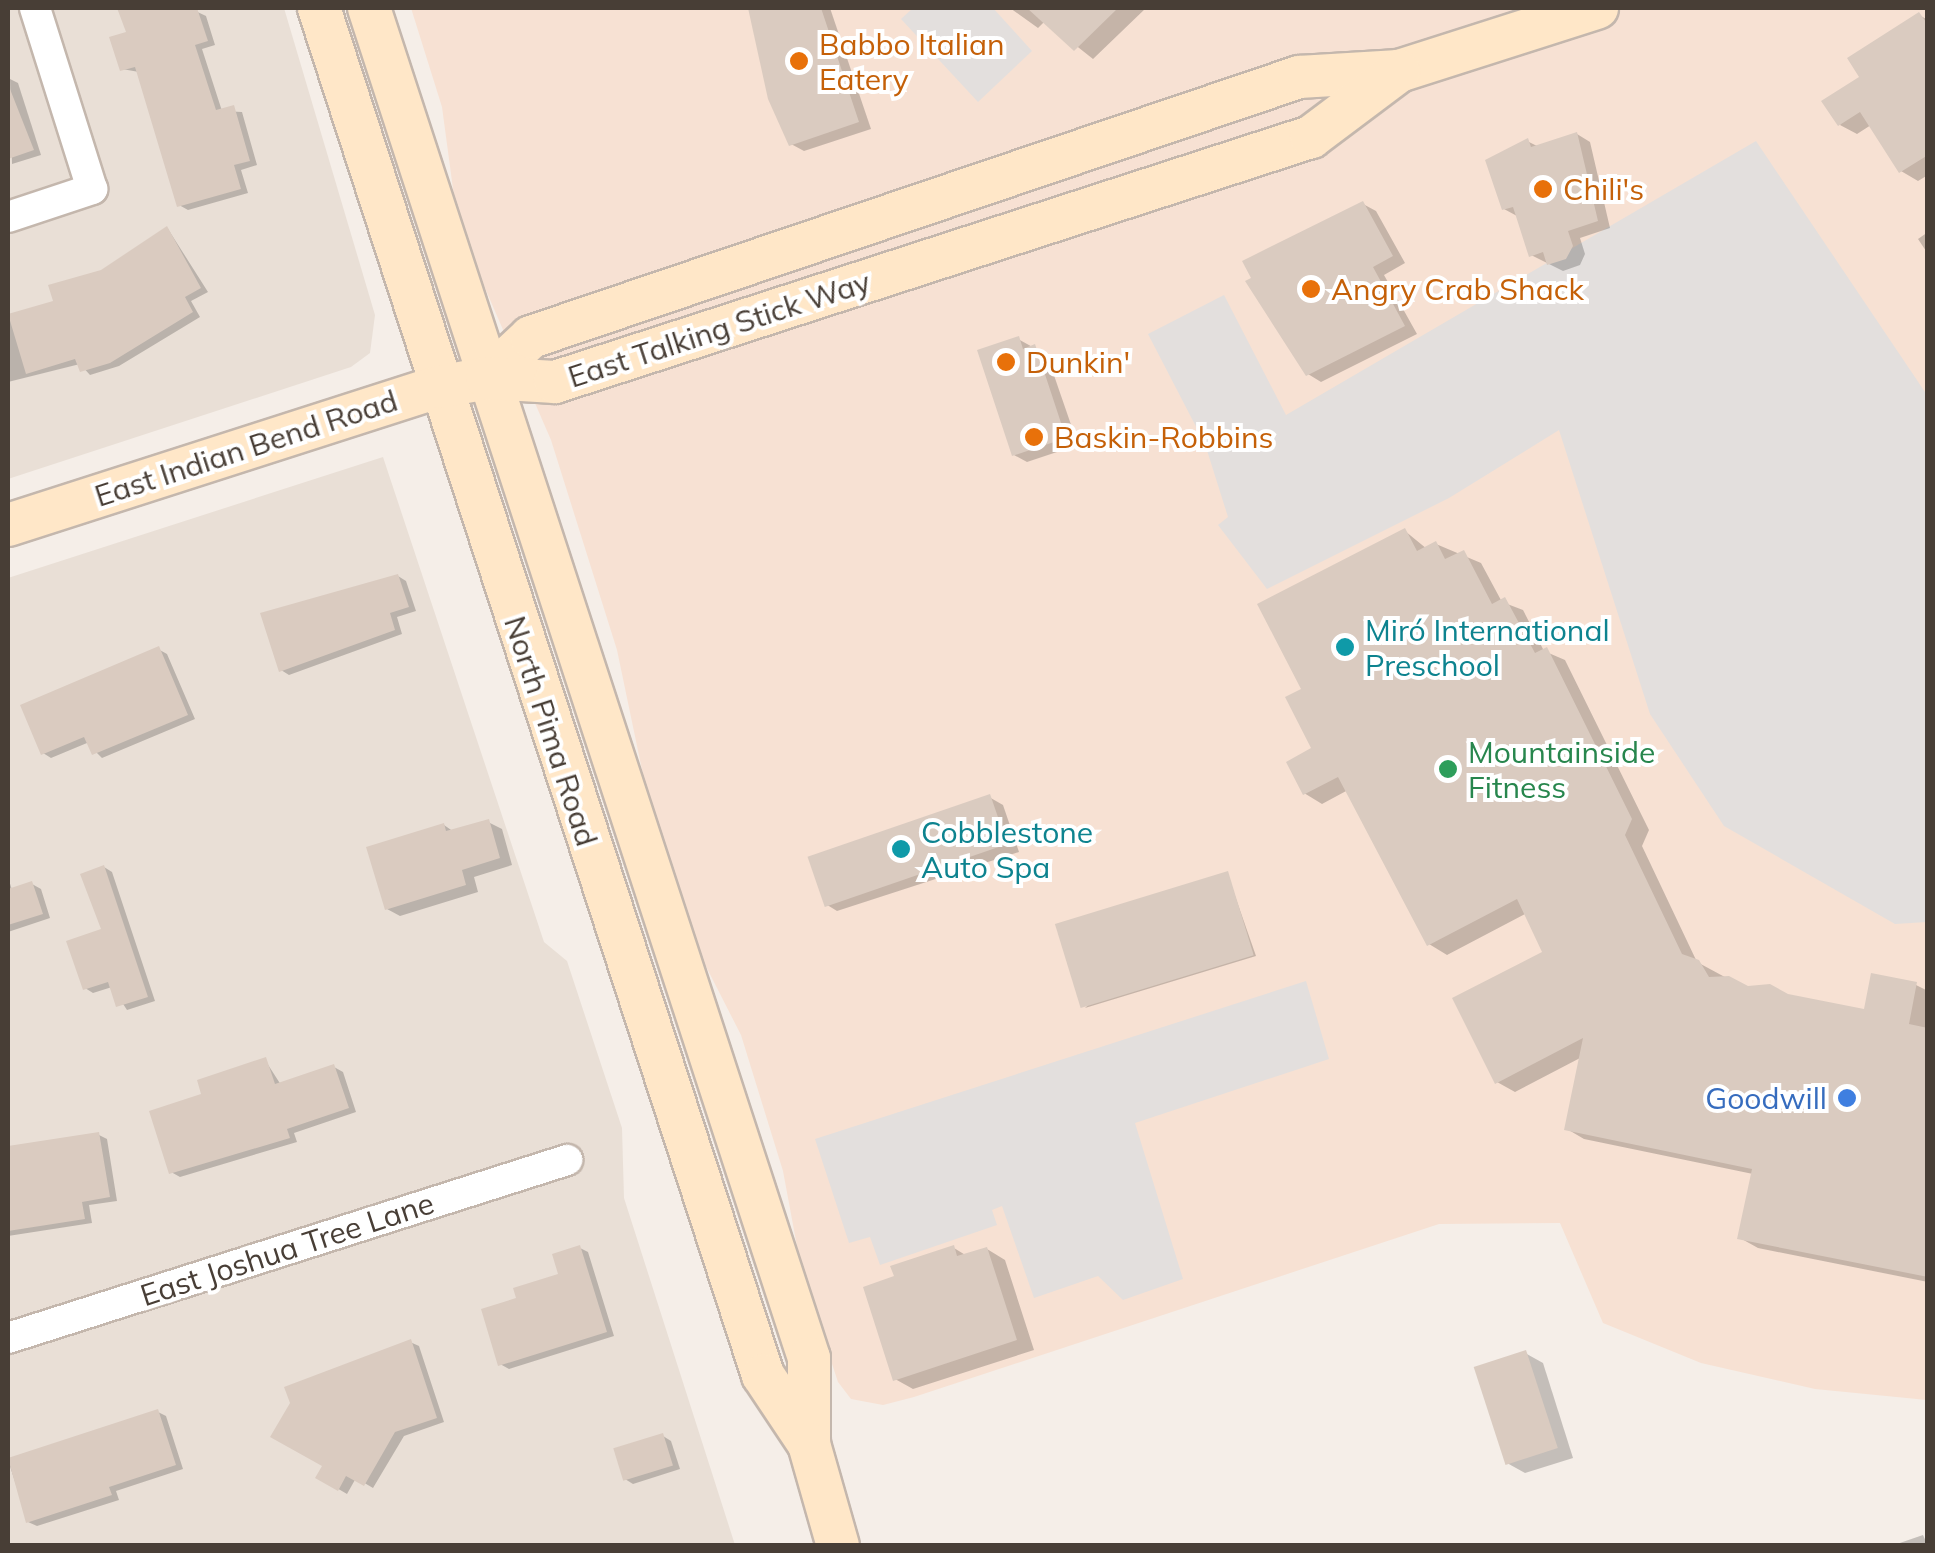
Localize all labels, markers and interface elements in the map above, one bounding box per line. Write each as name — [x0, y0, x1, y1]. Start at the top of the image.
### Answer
place label: Babbo Italian Eatery — [819, 26, 1004, 96]
marker: Babbo Italian Eatery — [788, 50, 810, 72]
place label: Chili's — [1563, 171, 1644, 207]
marker: Chili's — [1532, 178, 1554, 200]
street label: East Talking Stick Way — [563, 263, 875, 395]
place label: Angry Crab Shack — [1331, 271, 1584, 307]
marker: Angry Crab Shack — [1300, 278, 1322, 300]
place label: Dunkin' — [1026, 344, 1130, 380]
marker: Dunkin' — [995, 351, 1017, 373]
street label: East Indian Bend Road — [90, 382, 402, 514]
place label: Baskin-Robbins — [1054, 419, 1273, 455]
marker: Baskin-Robbins — [1023, 426, 1045, 448]
street label: North Pima Road — [497, 612, 605, 850]
place label: Miró International Preschool — [1365, 612, 1610, 682]
marker: Miró International Preschool — [1334, 636, 1356, 658]
place label: Mountainside Fitness — [1468, 734, 1655, 804]
marker: Mountainside Fitness — [1437, 758, 1459, 780]
place label: Cobblestone Auto Spa — [921, 814, 1093, 884]
marker: Cobblestone Auto Spa — [890, 838, 912, 860]
place label: Goodwill — [1705, 1080, 1827, 1116]
marker: Goodwill — [1836, 1087, 1858, 1109]
street label: East Joshua Tree Lane — [136, 1185, 438, 1313]

